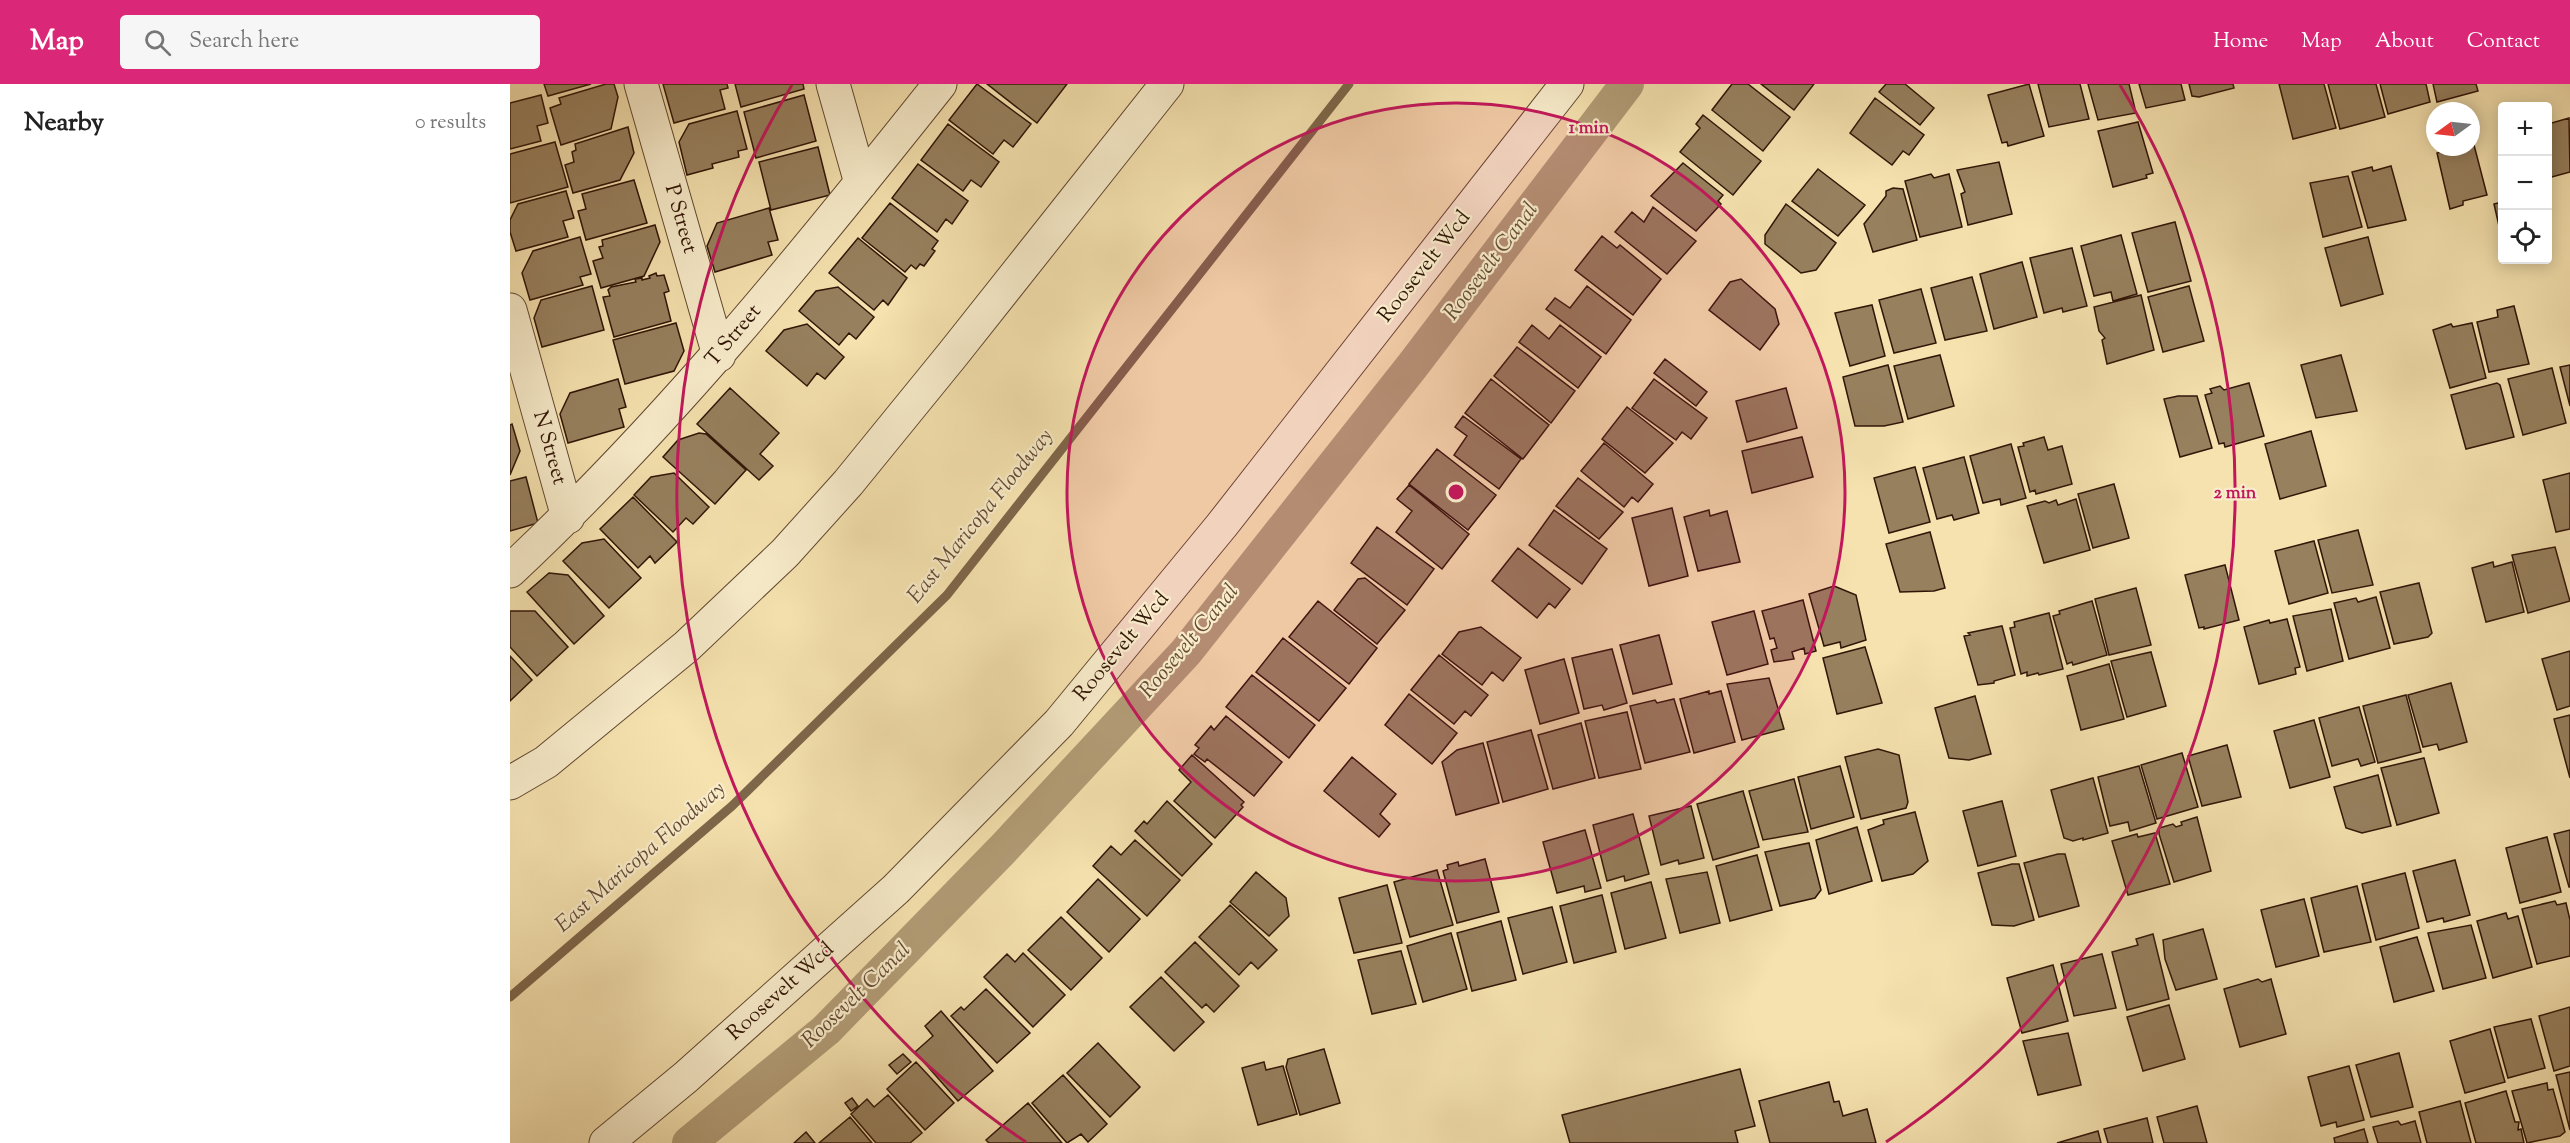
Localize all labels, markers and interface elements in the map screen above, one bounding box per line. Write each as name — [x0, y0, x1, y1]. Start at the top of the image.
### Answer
search box — [120, 15, 540, 69]
text: Map — [30, 22, 84, 62]
icon: search — [141, 26, 174, 59]
text: Search here — [189, 26, 299, 58]
text: Home — [2213, 27, 2268, 57]
text: Map — [2301, 27, 2342, 57]
text: About — [2375, 27, 2434, 57]
text: Contact — [2467, 27, 2540, 57]
north arrow — [2426, 102, 2480, 156]
map controls — [2498, 102, 2552, 264]
button: + — [2498, 102, 2552, 156]
text: Nearby — [24, 105, 104, 142]
text: 0 results — [415, 109, 486, 138]
text: 1 min — [1569, 116, 1610, 142]
button: − — [2498, 156, 2552, 210]
street label: P Street — [656, 181, 704, 257]
water label: Roosevelt Canal — [1437, 196, 1547, 328]
street label: Roosevelt Wcd — [1372, 204, 1479, 329]
button: locate — [2498, 210, 2552, 264]
street label: T Street — [699, 298, 769, 374]
street label: N Street — [524, 408, 574, 488]
water label: East Maricopa Floodway — [900, 423, 1062, 611]
text: 2 min — [2214, 481, 2257, 507]
centre of rings — [1446, 482, 1466, 502]
water label: Roosevelt Canal — [1133, 578, 1248, 706]
street label: Roosevelt Wcd — [1067, 585, 1177, 708]
water label: East Maricopa Floodway — [549, 775, 733, 941]
water label: Roosevelt Canal — [795, 935, 919, 1056]
street label: Roosevelt Wcd — [721, 936, 841, 1048]

